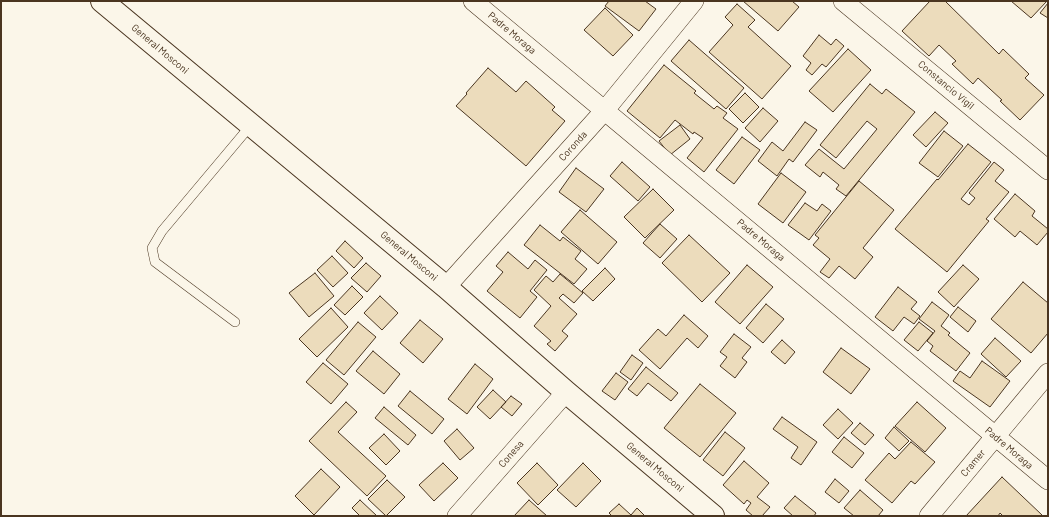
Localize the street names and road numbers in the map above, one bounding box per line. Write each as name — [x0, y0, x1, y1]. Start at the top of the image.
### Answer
street label: Padre Moraga — [485, 9, 539, 57]
street label: General Mosconi — [129, 22, 191, 76]
street label: Constancio Vigil — [915, 58, 977, 112]
street label: Coronda — [556, 128, 590, 164]
street label: Padre Moraga — [734, 216, 788, 264]
street label: General Mosconi — [378, 229, 440, 283]
street label: Padre Moraga — [982, 424, 1036, 472]
street label: Conesa — [496, 438, 526, 470]
street label: General Mosconi — [624, 440, 686, 494]
street label: Cramer — [958, 447, 988, 479]

